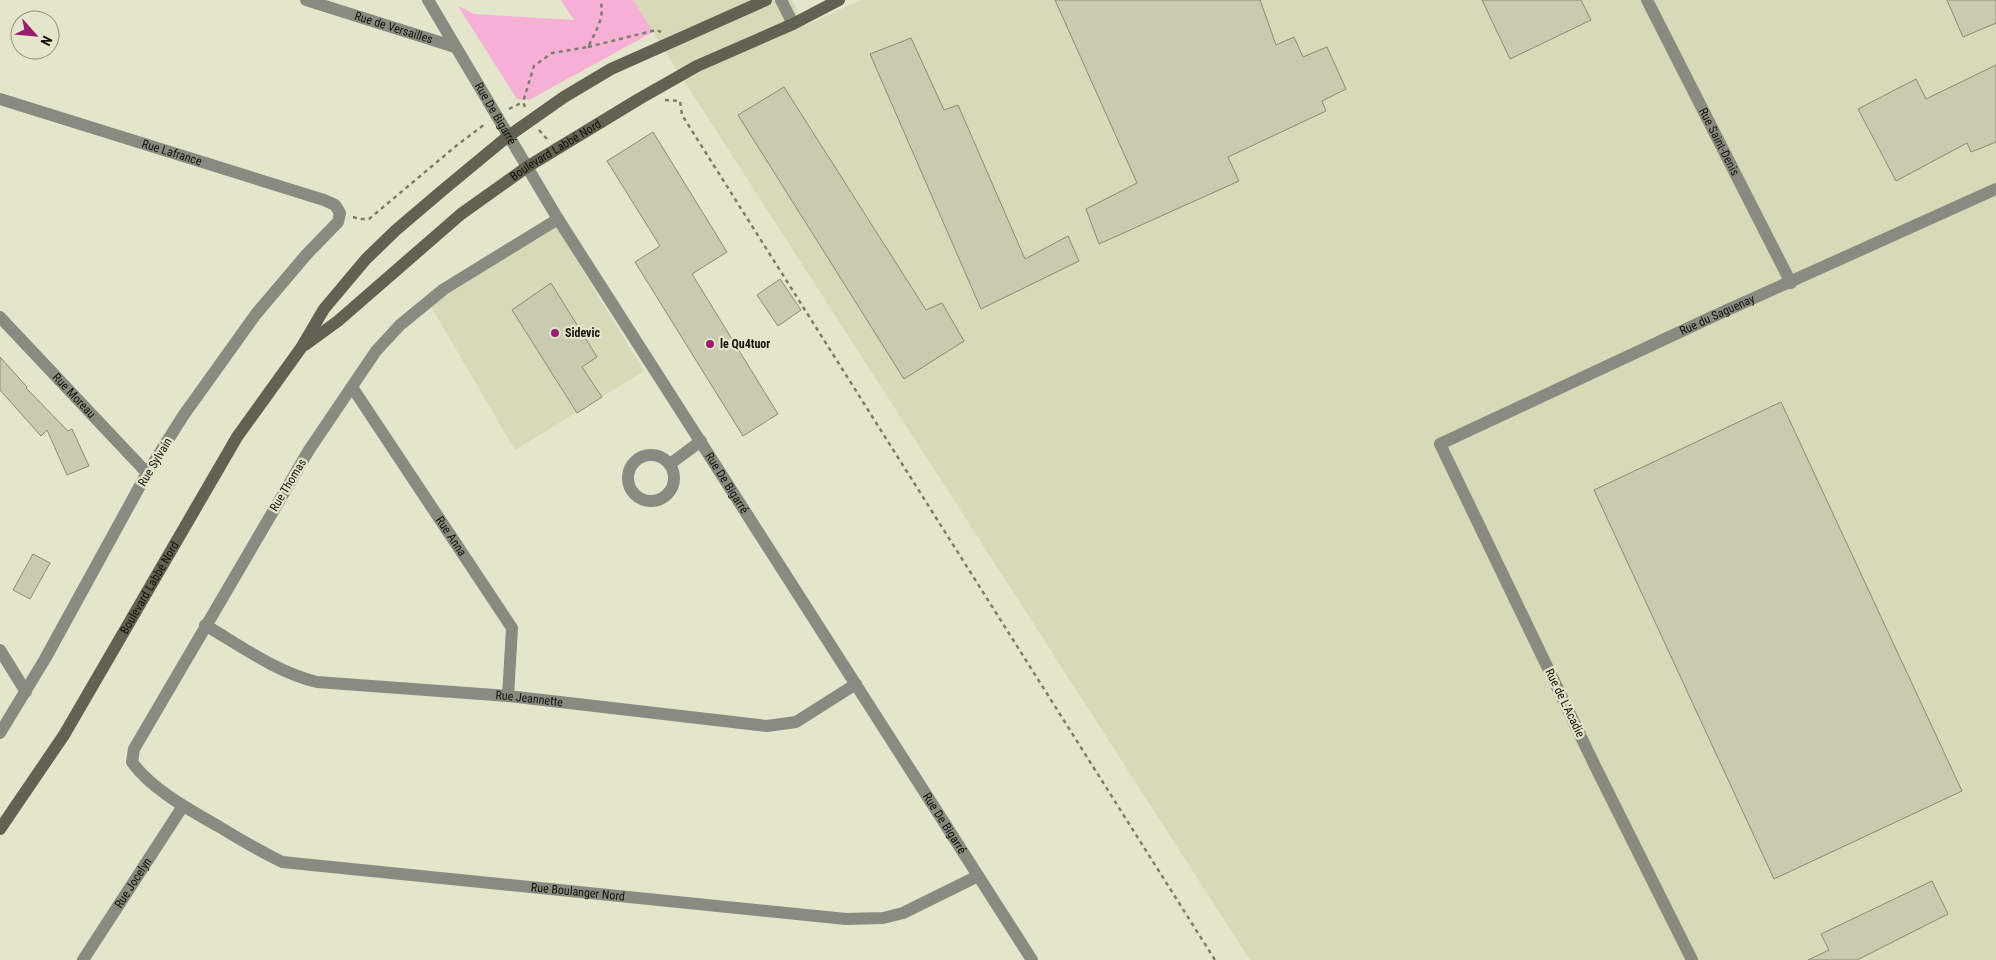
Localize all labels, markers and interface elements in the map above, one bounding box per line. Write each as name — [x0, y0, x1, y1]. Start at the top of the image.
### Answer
street label: Rue de Versailles — [353, 9, 435, 47]
north arrow — [10, 10, 60, 60]
text: N — [38, 33, 56, 48]
street label: Rue De Bigarré — [472, 80, 519, 147]
street label: Rue Saint-Denis — [1696, 105, 1742, 178]
street label: Boulevard Labbé Nord — [507, 117, 604, 184]
street label: Rue Lafrance — [140, 137, 204, 169]
street label: Rue du Saguenay — [1677, 292, 1757, 338]
place label: Sidevic — [565, 326, 601, 340]
marker: Sidevic — [549, 327, 561, 339]
place label: le Qu4tuor — [720, 337, 770, 351]
marker: le Qu4tuor — [704, 338, 716, 350]
street label: Rue Moreau — [50, 370, 99, 421]
street label: Rue Sylvain — [135, 435, 175, 489]
street label: Rue De Bigarré — [702, 450, 752, 516]
street label: Rue Thomas — [267, 456, 309, 514]
street label: Rue Anna — [433, 514, 469, 559]
street label: Boulevard Labbé Nord — [117, 539, 182, 636]
street label: Rue de L'Acadie — [1542, 666, 1588, 740]
street label: Rue Jeannette — [495, 688, 564, 709]
street label: Rue De Bigarré — [920, 790, 969, 857]
street label: Rue Jocelyn — [112, 855, 155, 911]
street label: Rue Boulanger Nord — [530, 880, 626, 904]

